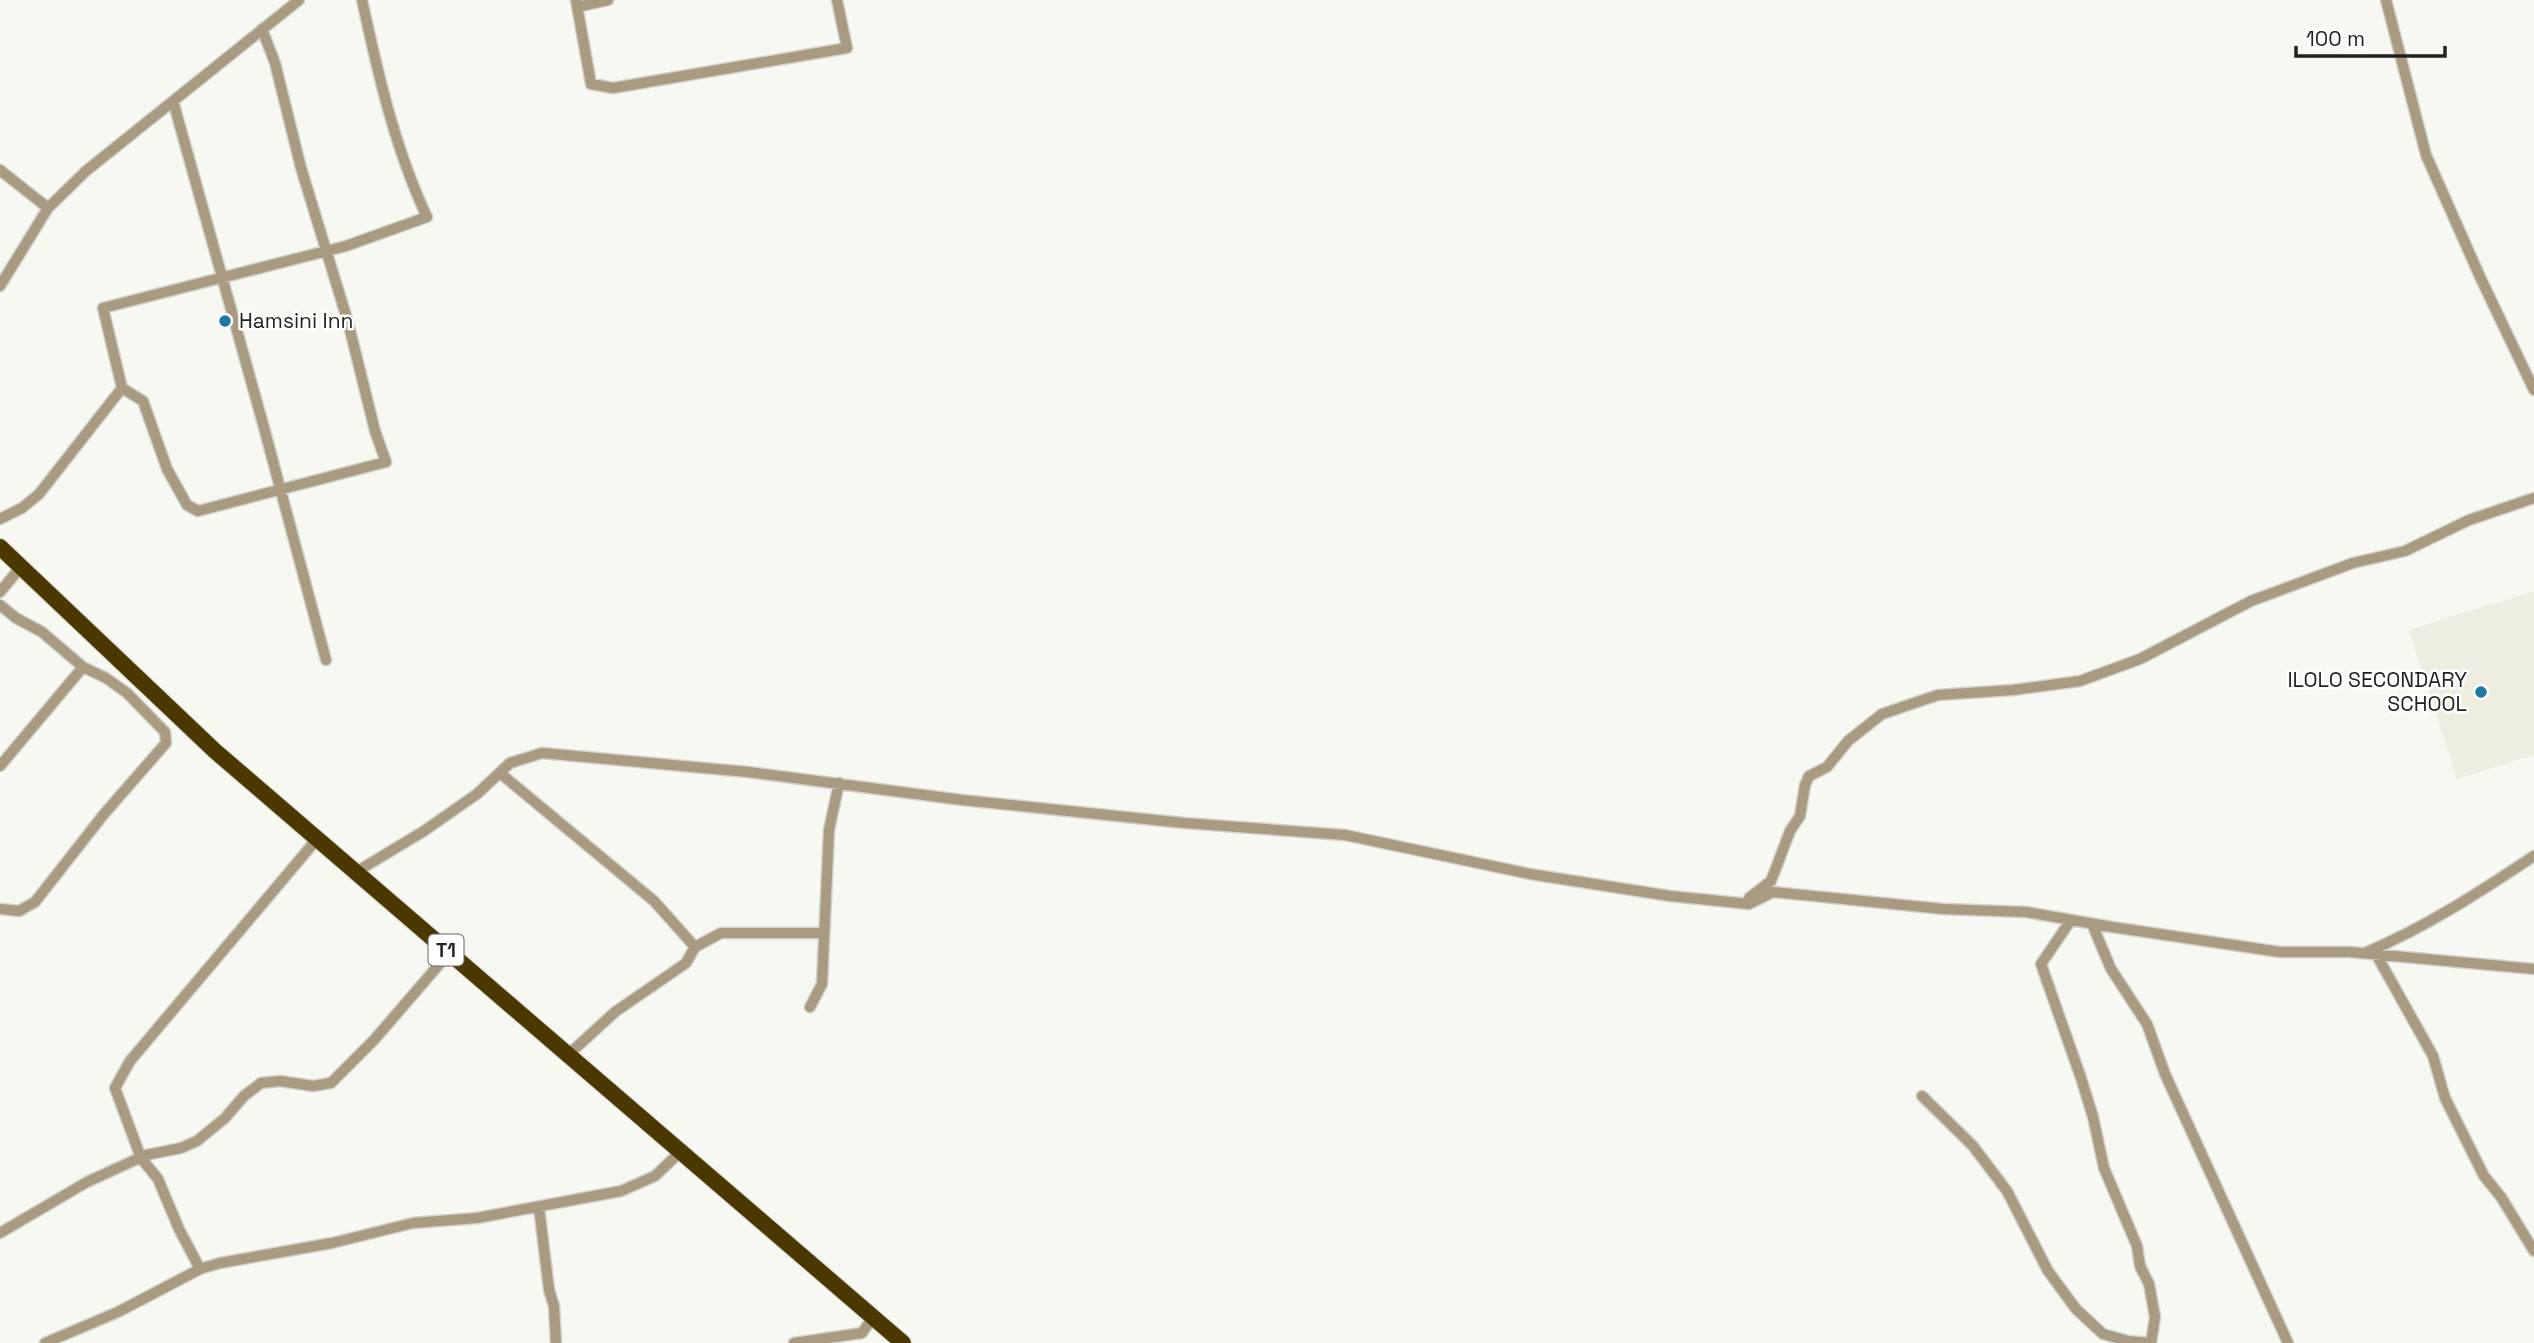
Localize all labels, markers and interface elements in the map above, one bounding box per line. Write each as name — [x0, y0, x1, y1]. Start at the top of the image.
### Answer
scale bar — [2296, 14, 2445, 58]
text: 100 m — [2306, 25, 2365, 52]
place label: Hamsini Inn — [239, 307, 353, 334]
marker: Hamsini Inn — [217, 313, 233, 329]
place label: ILOLO SECONDARY SCHOOL — [2287, 666, 2467, 717]
marker: ILOLO SECONDARY SCHOOL — [2473, 684, 2489, 700]
road number: T1 — [428, 934, 464, 966]

